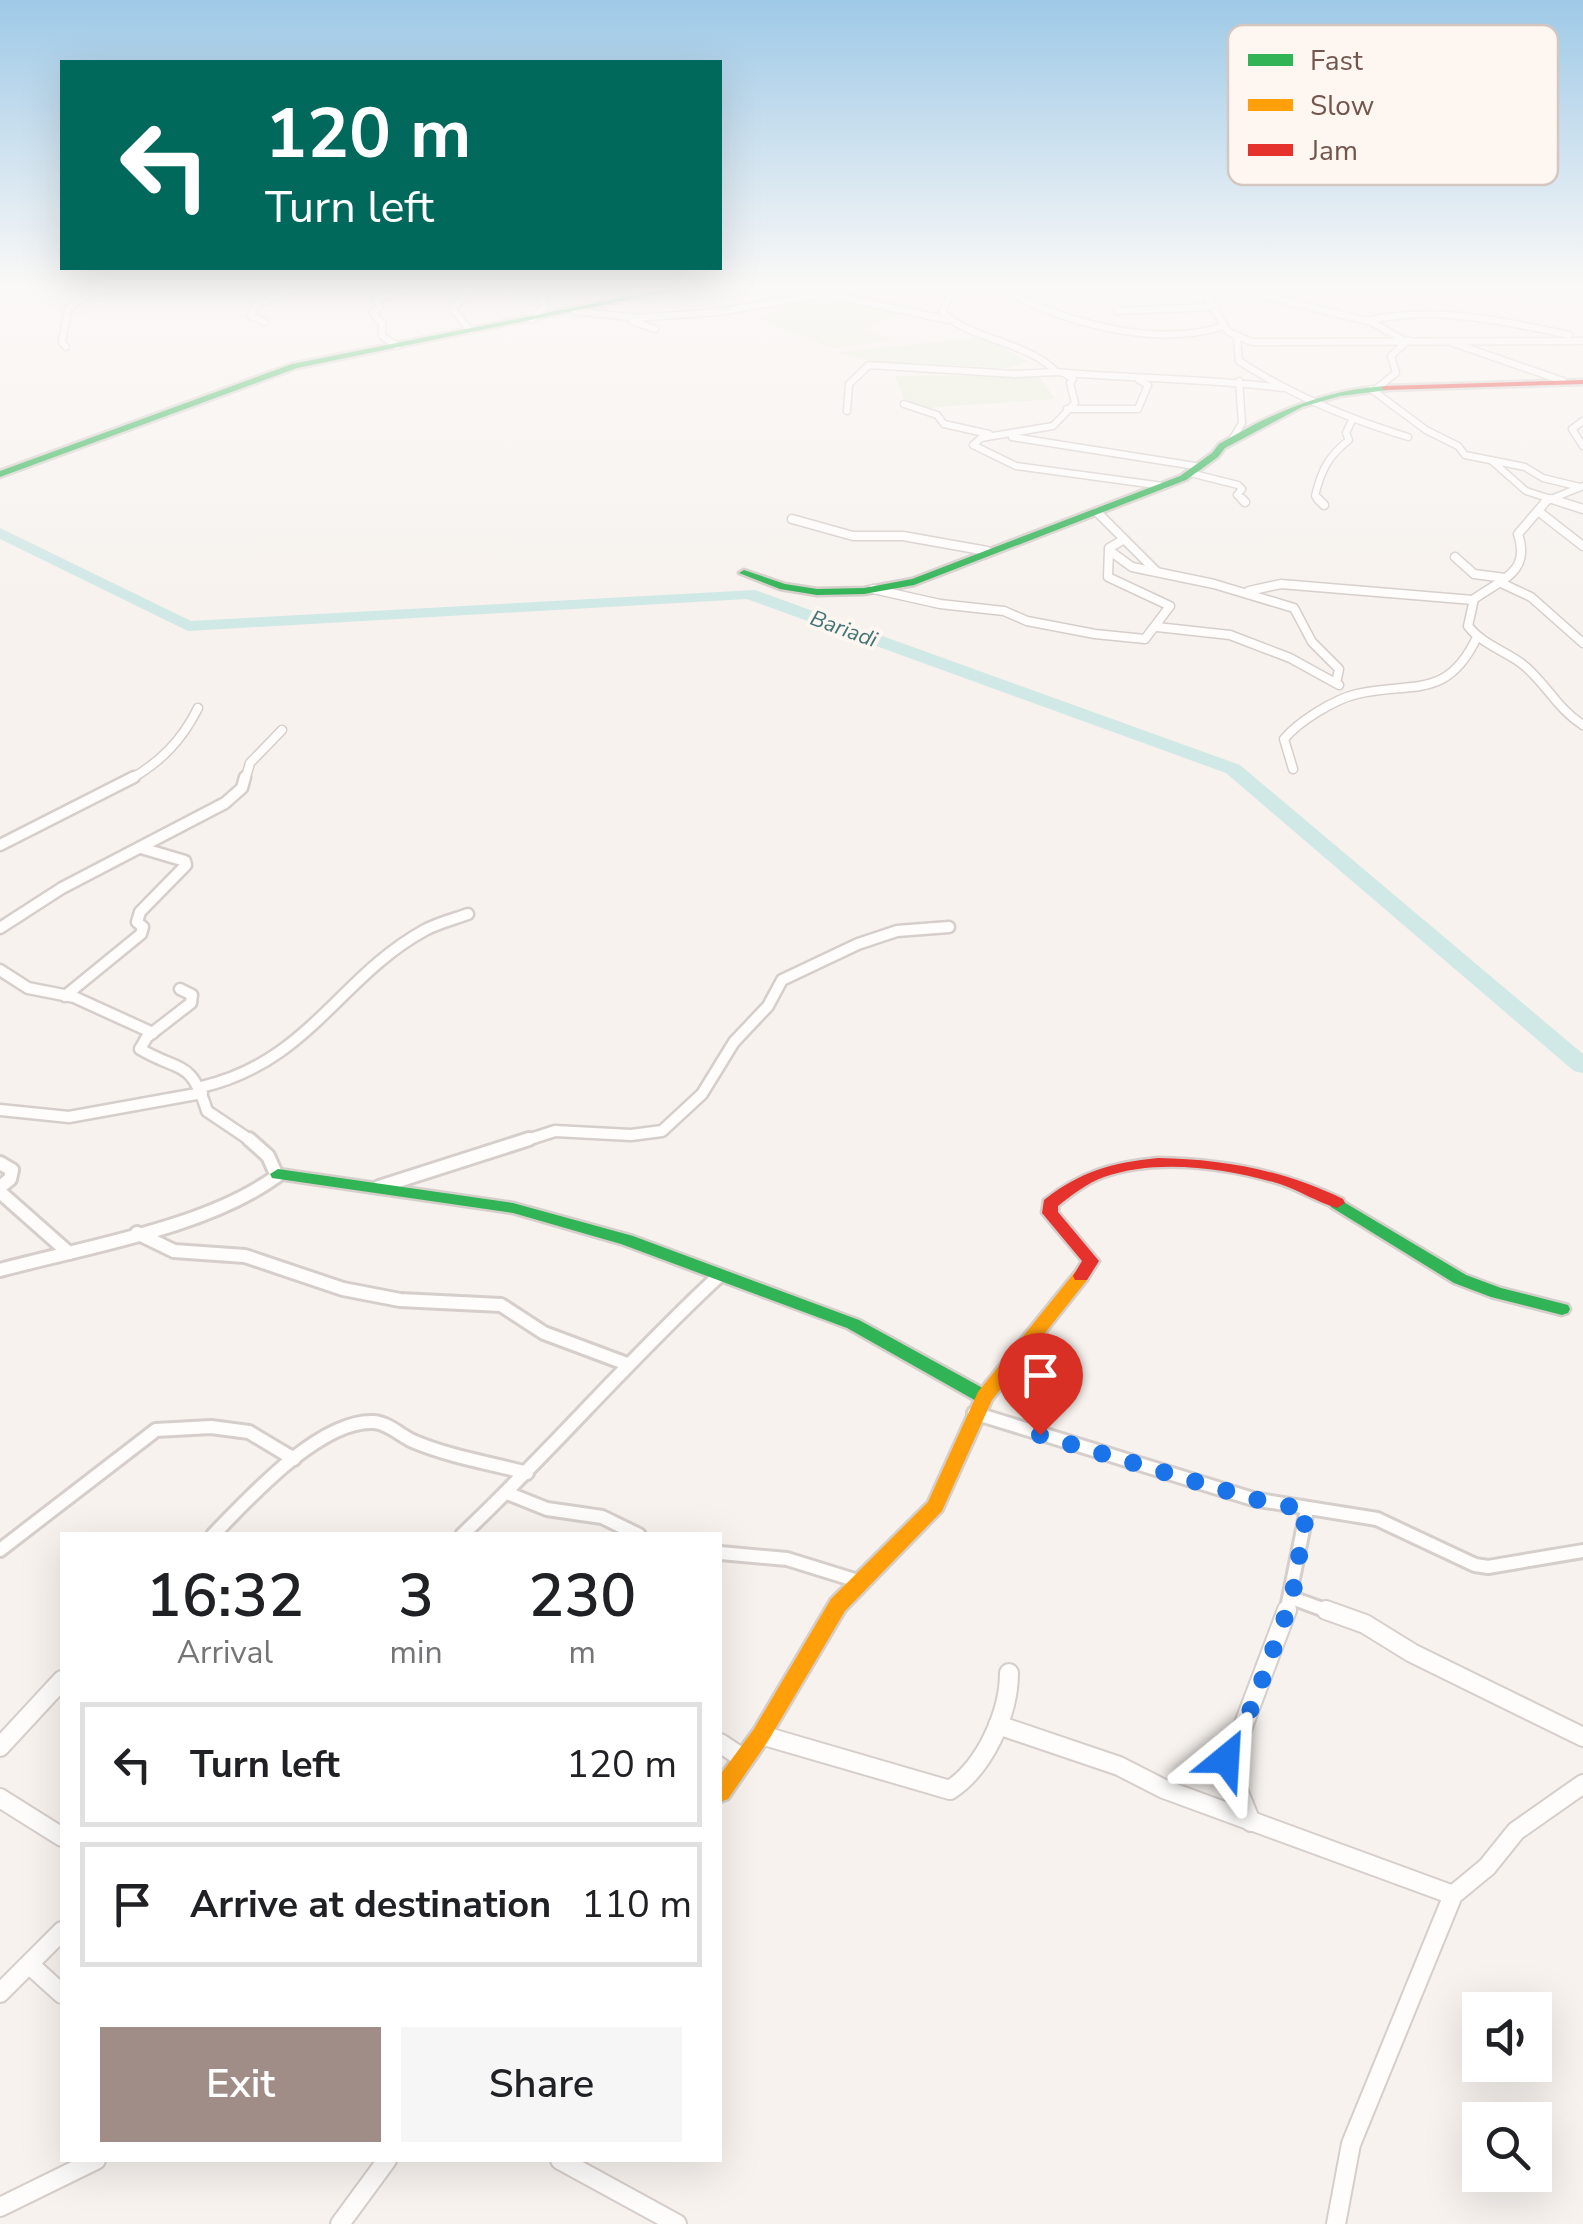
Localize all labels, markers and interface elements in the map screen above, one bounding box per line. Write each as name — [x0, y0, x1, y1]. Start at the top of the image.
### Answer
legend — [1228, 25, 1558, 185]
text: Fast — [1310, 42, 1363, 80]
text: 120 m — [265, 86, 471, 182]
text: Slow — [1310, 87, 1374, 125]
icon: left — [100, 100, 230, 230]
text: Jam — [1309, 132, 1358, 170]
text: Turn left — [265, 177, 434, 238]
water label: Bariadi — [806, 603, 882, 655]
pin — [998, 1333, 1083, 1436]
icon: arrive — [1013, 1348, 1068, 1403]
text: 16:32 — [146, 1555, 304, 1637]
text: 3 — [398, 1555, 434, 1637]
text: 230 — [528, 1555, 636, 1637]
text: Arrival — [177, 1631, 273, 1674]
text: min — [390, 1631, 443, 1674]
text: m — [569, 1631, 596, 1674]
position arrow — [1174, 1707, 1278, 1811]
icon: left — [105, 1737, 160, 1792]
text: Turn left — [190, 1739, 340, 1790]
text: 120 m — [566, 1739, 677, 1790]
icon: arrive — [105, 1877, 160, 1932]
text: Arrive at destination — [190, 1879, 551, 1930]
text: 110 m — [581, 1879, 692, 1930]
map controls — [1462, 1992, 1552, 2192]
button: sound — [1462, 1992, 1552, 2082]
button: Exit — [100, 2027, 381, 2142]
button: Share — [401, 2027, 682, 2142]
button: search — [1462, 2102, 1552, 2192]

